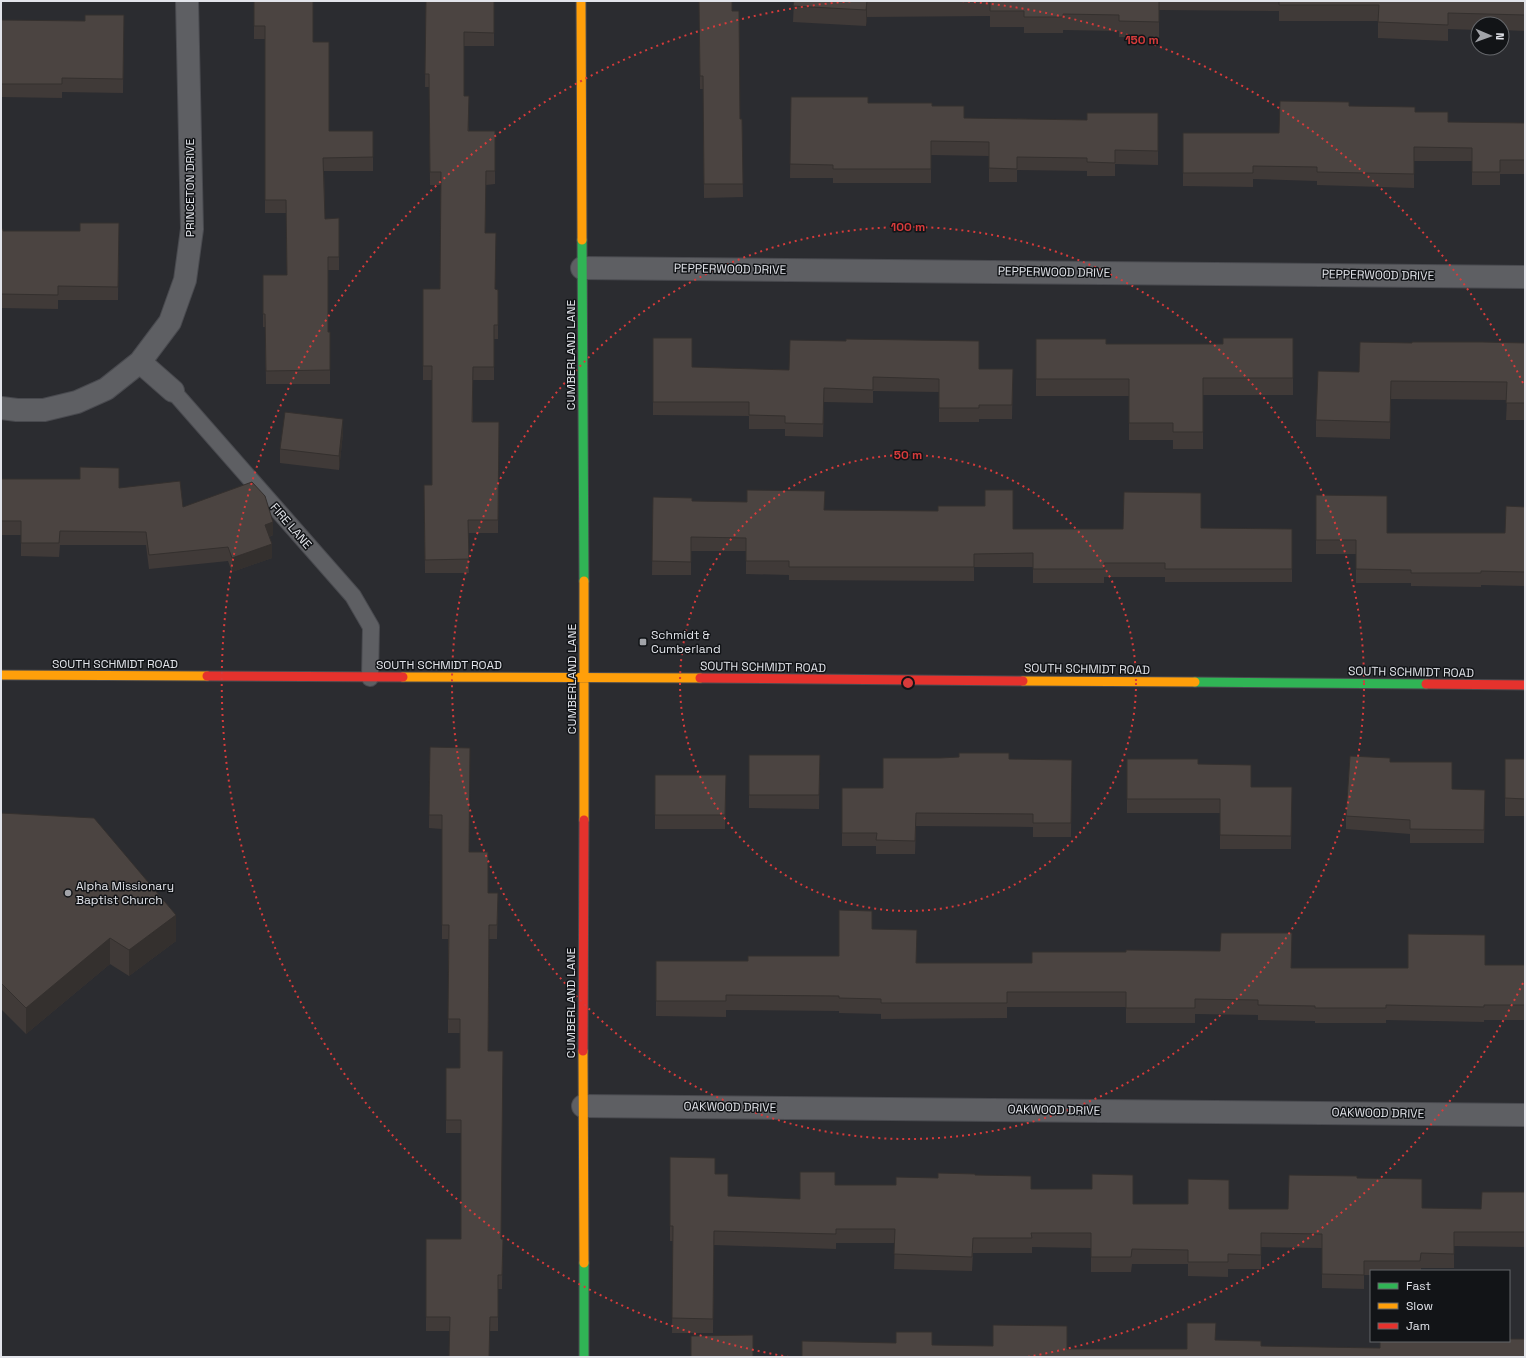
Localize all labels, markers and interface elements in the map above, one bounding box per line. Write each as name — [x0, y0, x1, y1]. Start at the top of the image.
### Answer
north arrow — [1470, 16, 1510, 56]
text: 150 m — [1125, 32, 1159, 48]
text: N — [1493, 32, 1507, 40]
street label: PRINCETON DRIVE — [182, 138, 198, 237]
text: 100 m — [891, 219, 925, 235]
street label: PEPPERWOOD DRIVE — [674, 260, 787, 278]
street label: PEPPERWOOD DRIVE — [998, 263, 1111, 281]
street label: PEPPERWOOD DRIVE — [1322, 266, 1435, 284]
street label: CUMBERLAND LANE — [563, 300, 579, 410]
text: 50 m — [894, 447, 922, 463]
street label: FIRE LANE — [267, 500, 315, 552]
street label: CUMBERLAND LANE — [564, 624, 580, 734]
place label: Schmidt & Cumberland — [651, 627, 721, 657]
marker: Schmidt & Cumberland — [638, 637, 648, 647]
street label: SOUTH SCHMIDT ROAD — [52, 656, 178, 672]
street label: SOUTH SCHMIDT ROAD — [376, 657, 502, 673]
street label: SOUTH SCHMIDT ROAD — [700, 658, 826, 676]
street label: SOUTH SCHMIDT ROAD — [1024, 660, 1150, 678]
street label: SOUTH SCHMIDT ROAD — [1348, 663, 1474, 681]
centre of rings — [901, 676, 915, 690]
place label: Alpha Missionary Baptist Church — [76, 878, 174, 908]
marker: Alpha Missionary Baptist Church — [63, 888, 73, 898]
street label: CUMBERLAND LANE — [563, 948, 579, 1058]
street label: OAKWOOD DRIVE — [684, 1098, 777, 1116]
street label: OAKWOOD DRIVE — [1008, 1101, 1101, 1119]
street label: OAKWOOD DRIVE — [1332, 1104, 1425, 1122]
legend — [1370, 1270, 1510, 1342]
text: Fast — [1406, 1278, 1431, 1294]
text: Slow — [1406, 1298, 1433, 1314]
text: Jam — [1406, 1318, 1430, 1334]

